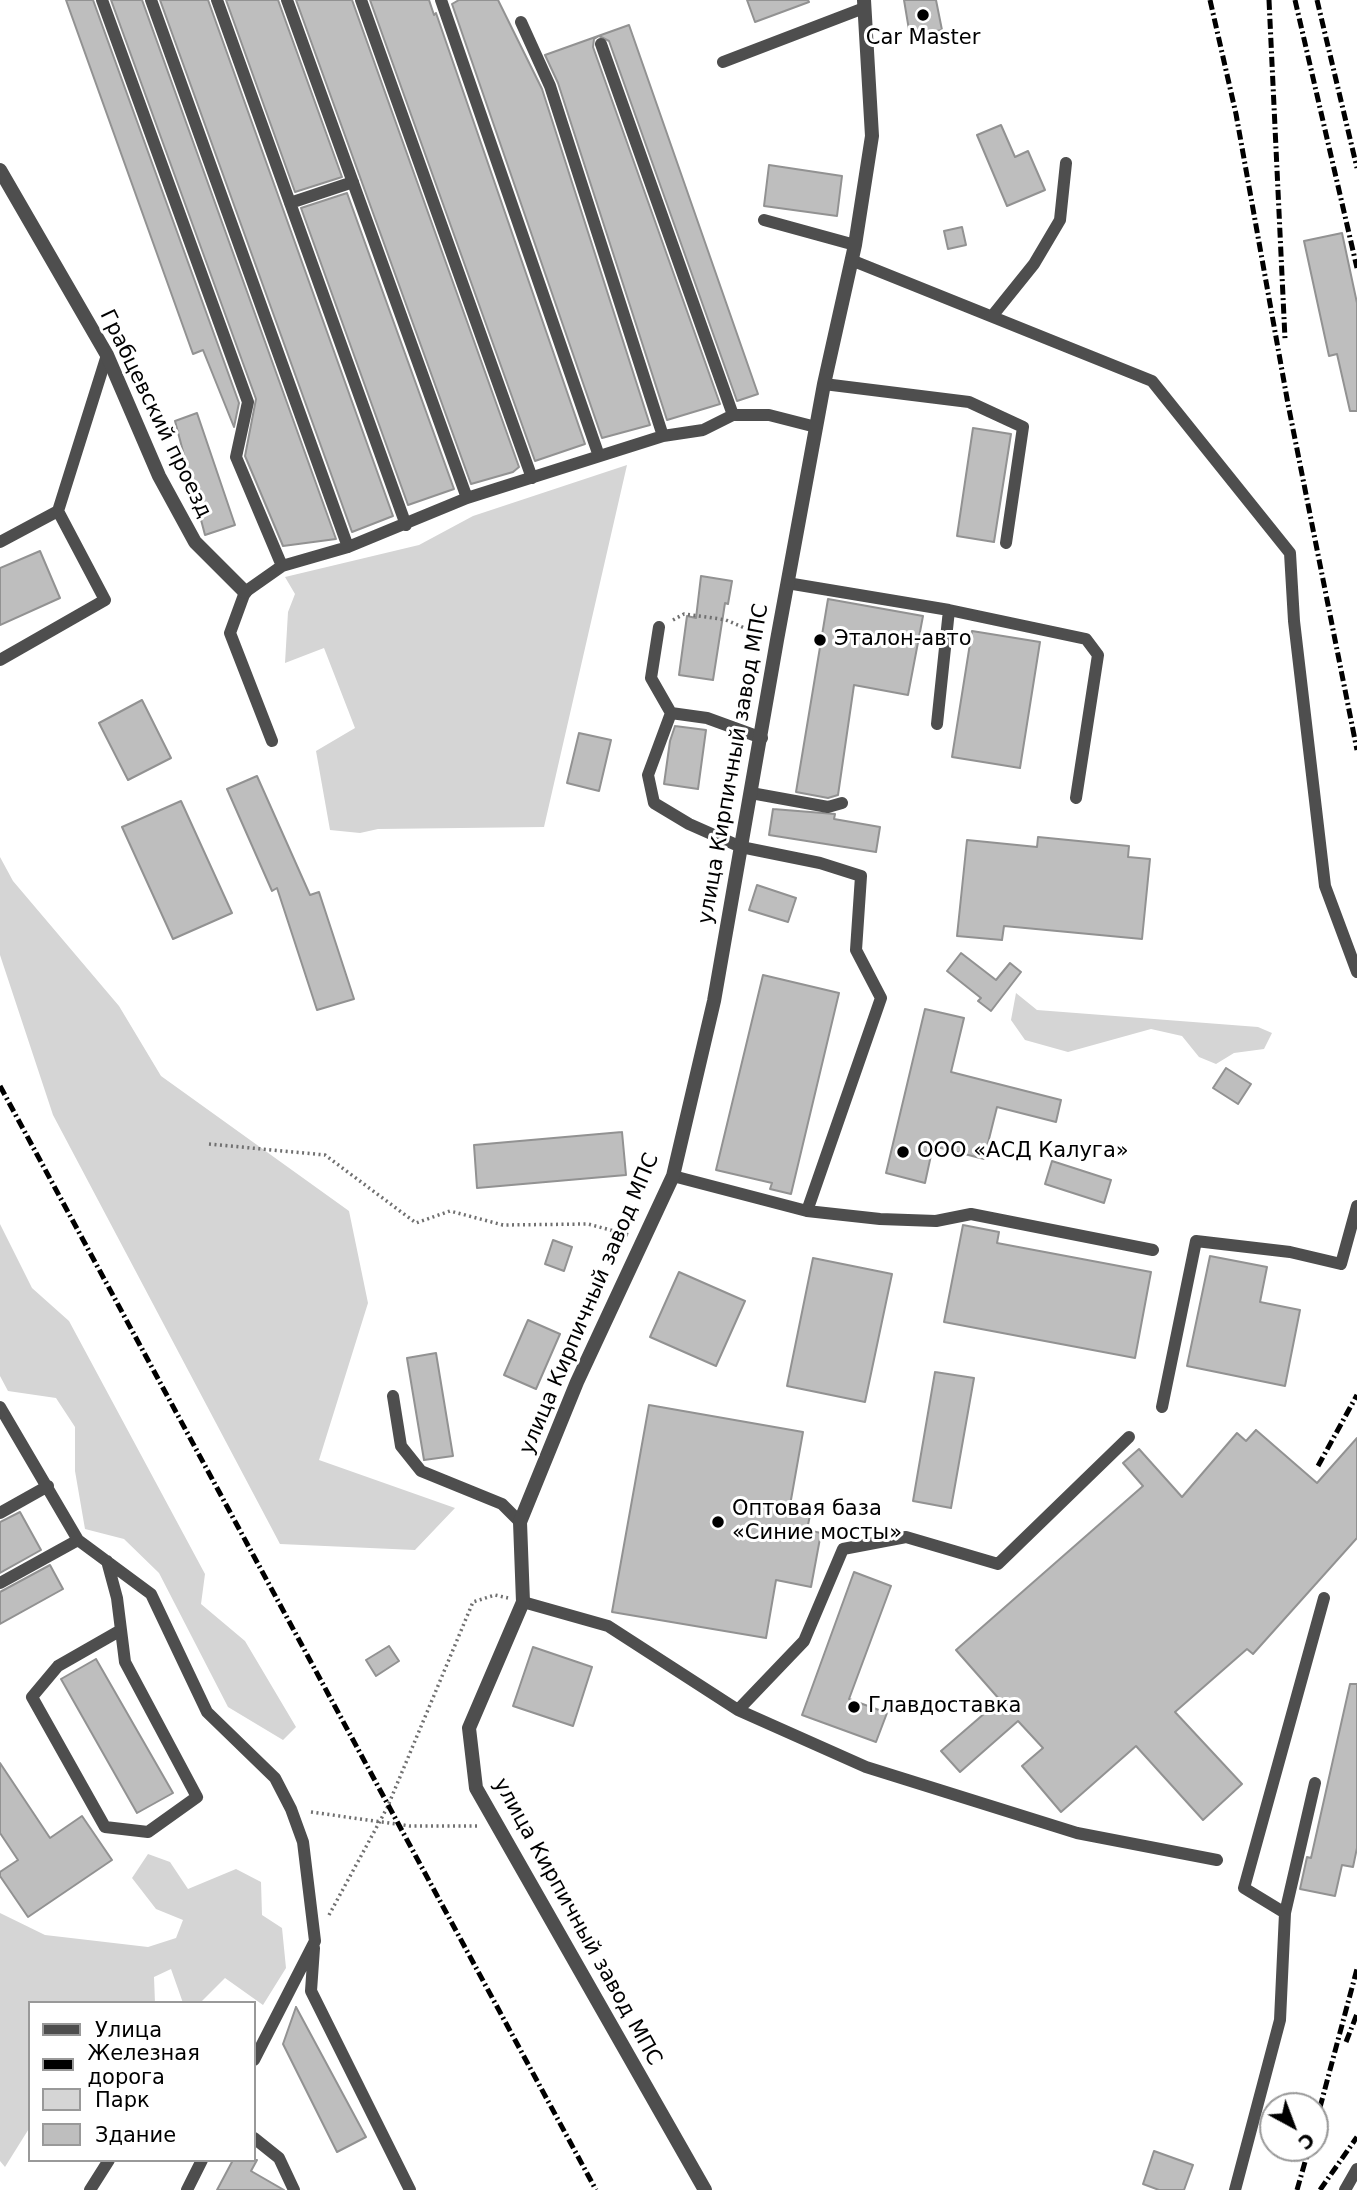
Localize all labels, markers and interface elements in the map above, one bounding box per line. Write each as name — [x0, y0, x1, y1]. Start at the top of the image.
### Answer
marker: Car Master — [915, 7, 931, 23]
place label: Car Master — [866, 26, 980, 52]
street label: Грабцевский проезд — [94, 306, 216, 522]
street label: улица Кирпичный завод МПС — [693, 602, 775, 926]
place label: Эталон-авто — [834, 627, 972, 653]
marker: Эталон-авто — [812, 632, 828, 648]
place label: ООО «АСД Калуга» — [917, 1139, 1129, 1165]
marker: ООО «АСД Калуга» — [895, 1144, 911, 1160]
street label: улица Кирпичный завод МПС — [515, 1150, 665, 1458]
place label: Оптовая база «Синие мосты» — [732, 1497, 902, 1547]
marker: Оптовая база «Синие мосты» — [710, 1514, 726, 1530]
place label: Главдоставка — [868, 1694, 1021, 1720]
marker: Главдоставка — [846, 1699, 862, 1715]
street label: улица Кирпичный завод МПС — [487, 1774, 667, 2070]
legend — [28, 2001, 256, 2162]
text: Улица — [95, 2018, 162, 2042]
text: Железная дорога — [88, 2041, 200, 2089]
text: Парк — [95, 2088, 150, 2112]
north arrow — [1259, 2092, 1329, 2162]
text: Здание — [95, 2123, 176, 2147]
text: С — [1294, 2128, 1319, 2154]

